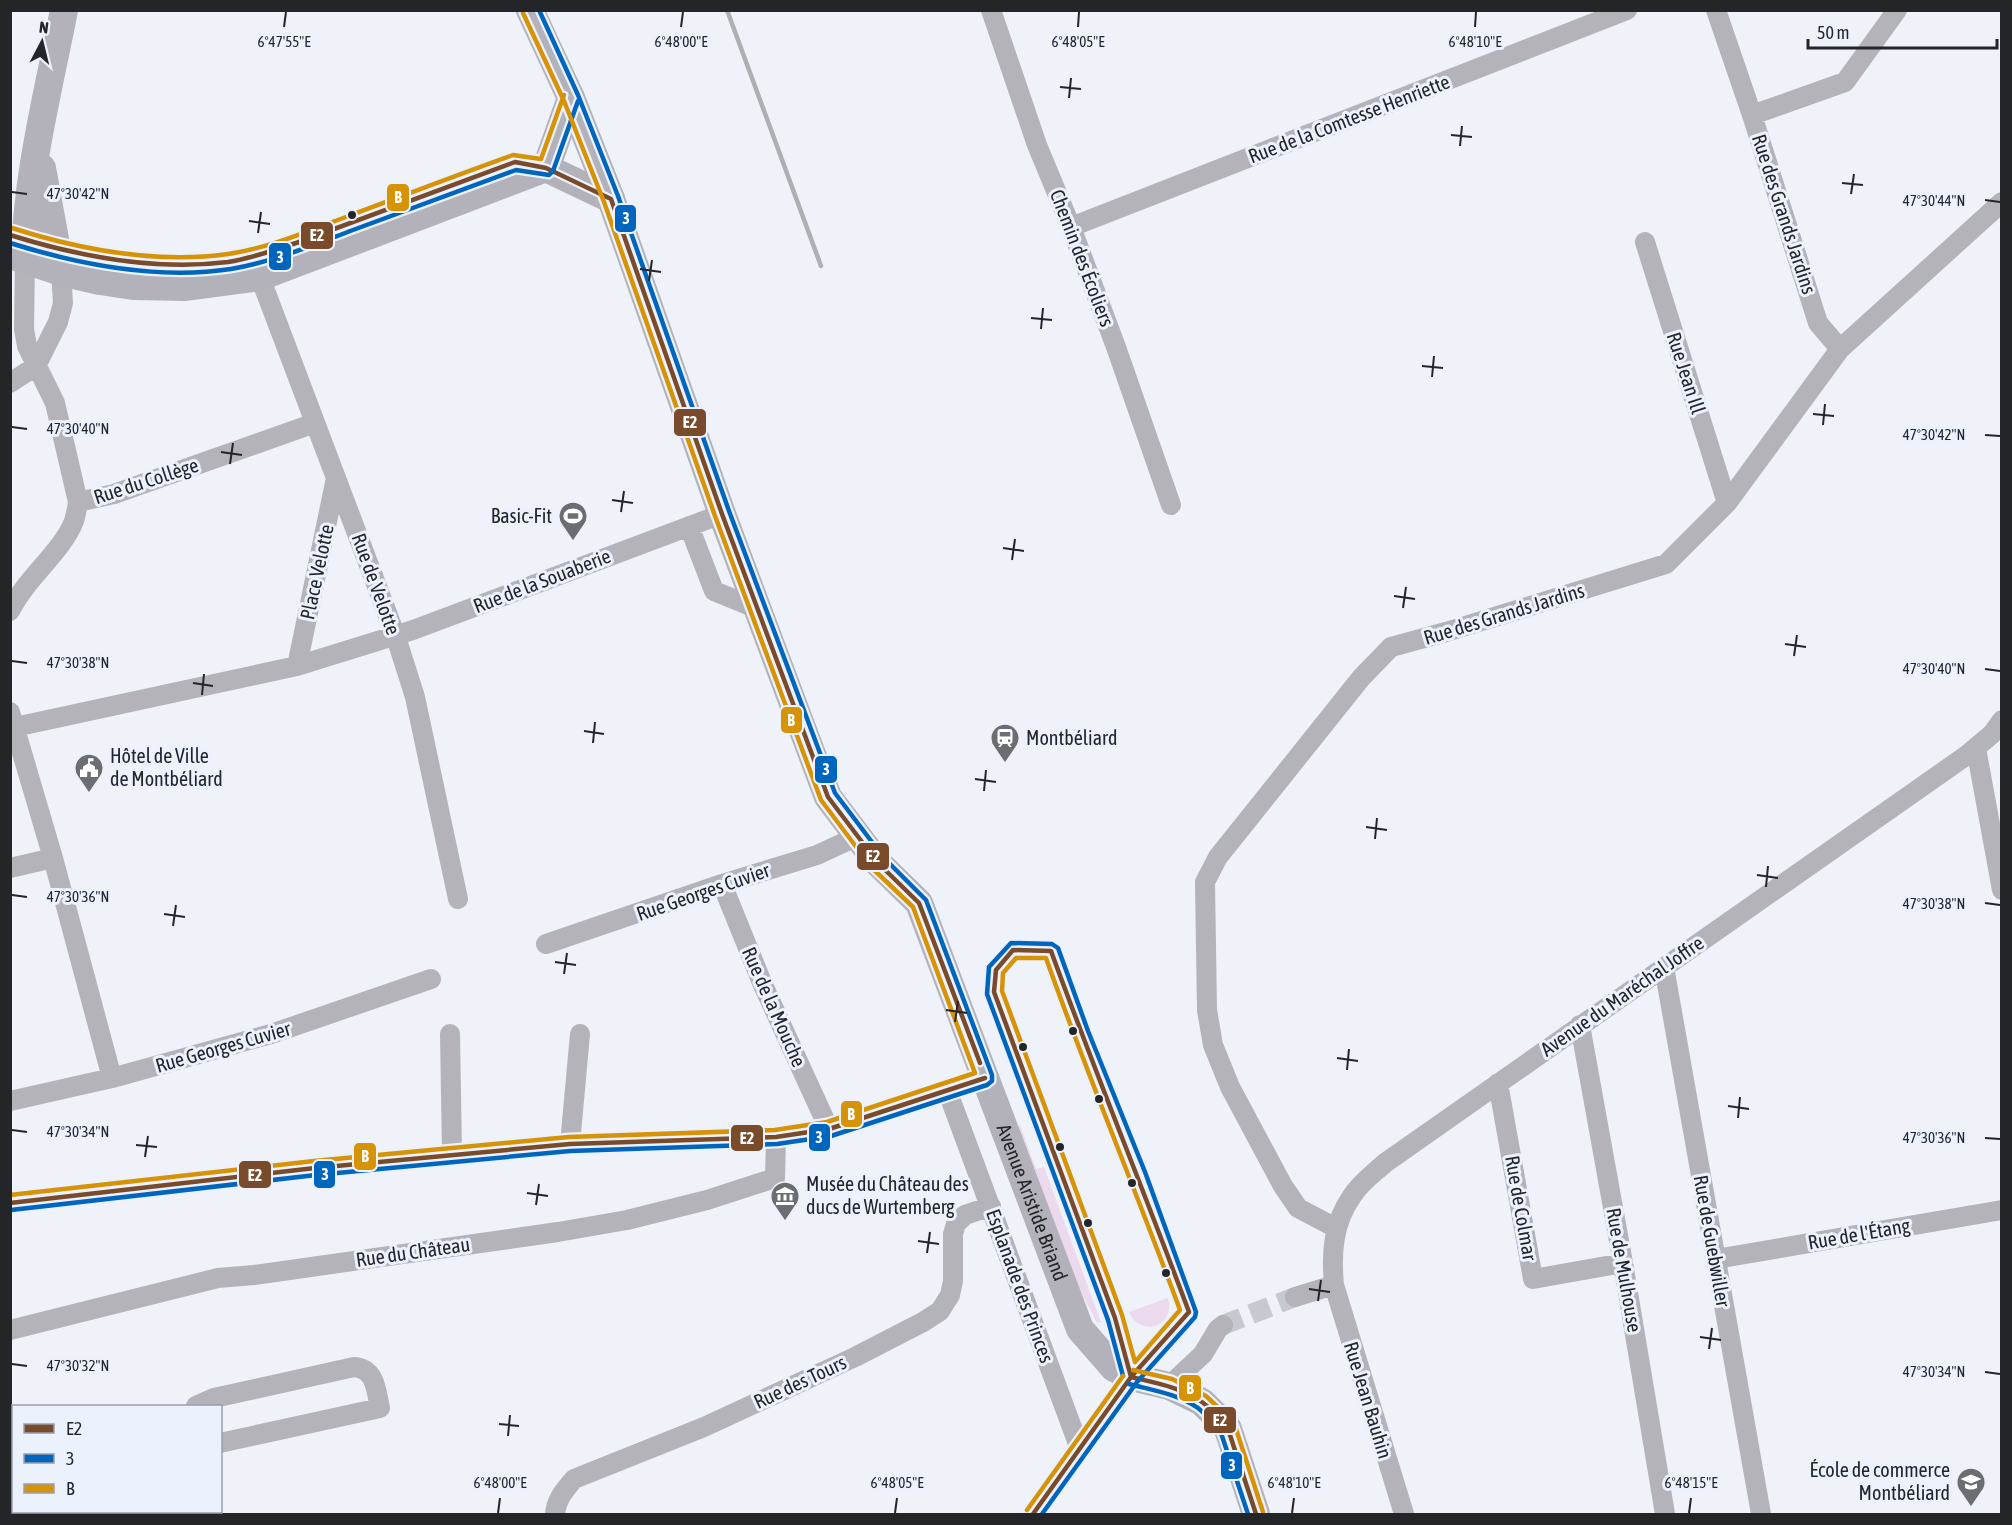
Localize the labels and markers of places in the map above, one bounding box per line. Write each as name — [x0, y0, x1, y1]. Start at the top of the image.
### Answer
unlabelled marker — [346, 209, 358, 221]
sports icon: Basic-Fit — [557, 500, 589, 542]
place label: Basic-Fit — [491, 504, 552, 527]
station icon: Montbéliard — [989, 722, 1021, 764]
place label: Montbéliard — [1026, 726, 1117, 749]
place label: Hôtel de Ville de Montbéliard — [110, 744, 223, 790]
public building icon: Hôtel de Ville de Montbéliard — [73, 752, 105, 794]
unlabelled marker — [1067, 1025, 1079, 1037]
unlabelled marker — [1017, 1041, 1029, 1053]
unlabelled marker — [1093, 1093, 1105, 1105]
unlabelled marker — [1054, 1141, 1066, 1153]
place label: Musée du Château des ducs de Wurtemberg — [806, 1172, 969, 1218]
unlabelled marker — [1126, 1177, 1138, 1189]
museum icon: Musée du Château des ducs de Wurtemberg — [769, 1180, 801, 1222]
unlabelled marker — [1082, 1217, 1094, 1229]
unlabelled marker — [1160, 1267, 1172, 1279]
place label: École de commerce Montbéliard — [1809, 1458, 1950, 1504]
school or university icon: École de commerce Montbéliard — [1955, 1466, 1987, 1508]

